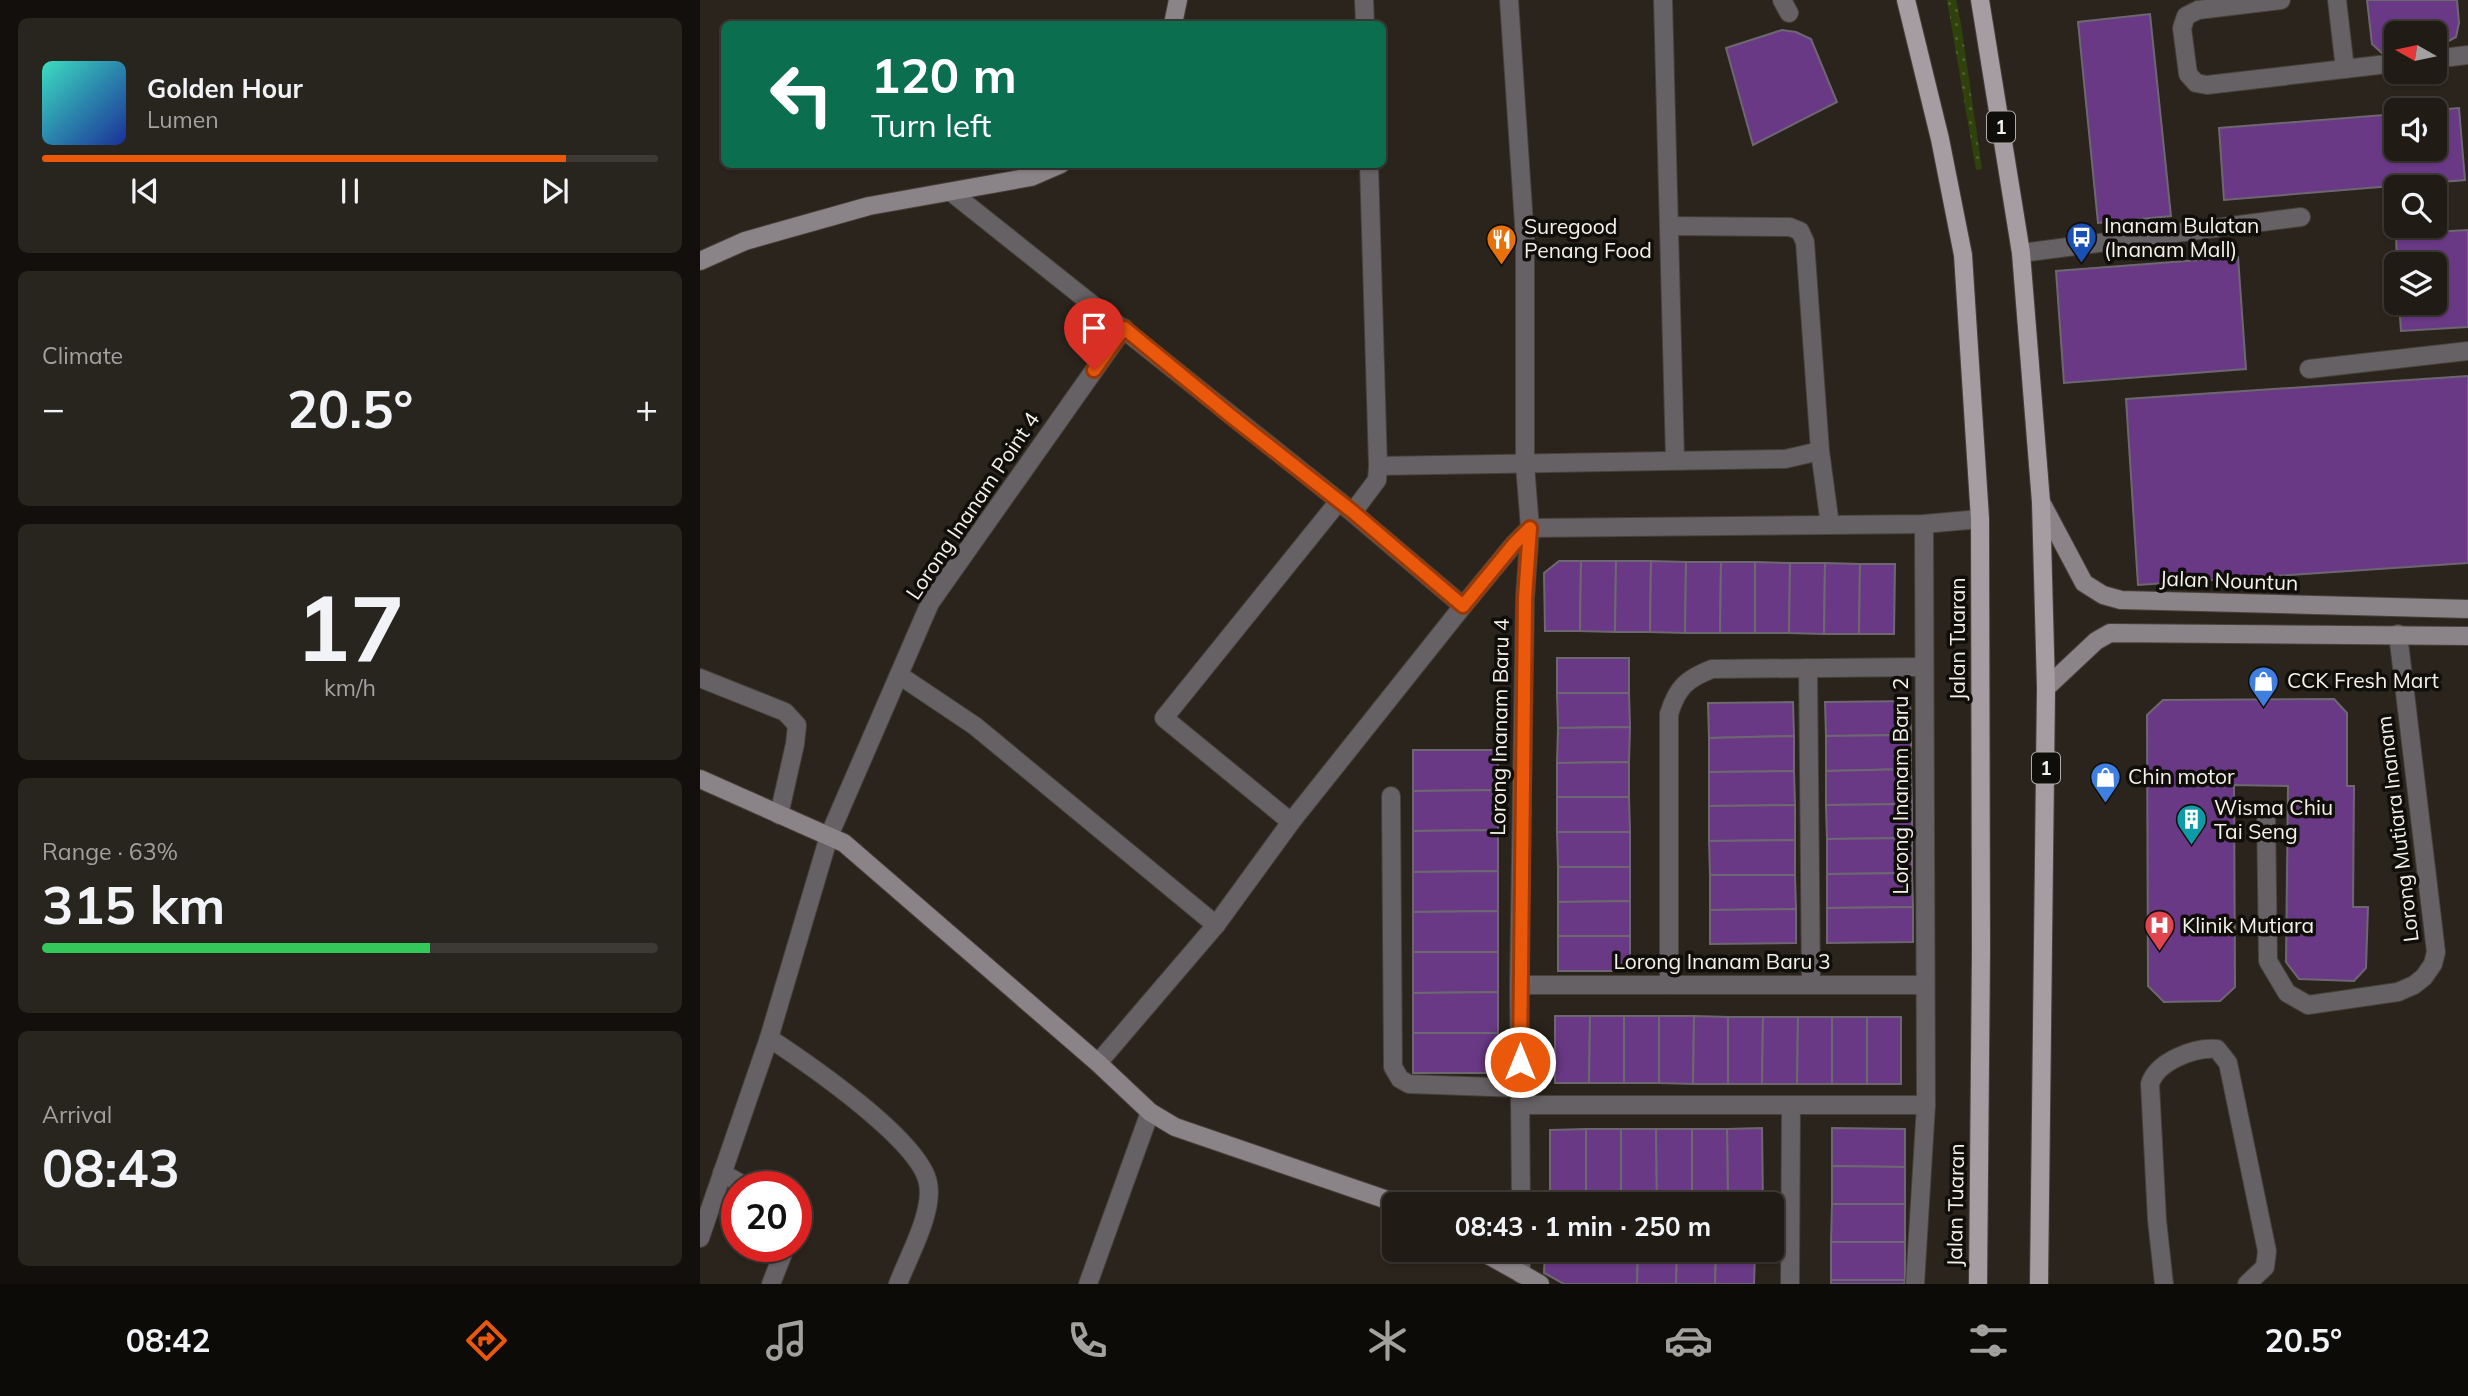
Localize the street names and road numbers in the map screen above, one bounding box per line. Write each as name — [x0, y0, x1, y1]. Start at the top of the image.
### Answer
road number: 1 — [1987, 111, 2015, 142]
street label: Lorong Inanam Point 4 — [900, 406, 1045, 604]
street label: Jalan Nountun — [2159, 565, 2299, 595]
street label: Jalan Tuaran — [1944, 577, 1970, 701]
street label: Lorong Inanam Baru 4 — [1484, 618, 1514, 836]
street label: Lorong Inanam Baru 2 — [1887, 677, 1913, 895]
street label: Lorong Mutiara Inanam — [2370, 715, 2424, 944]
road number: 1 — [2032, 752, 2060, 783]
street label: Lorong Inanam Baru 3 — [1613, 948, 1831, 974]
street label: Jalan Tuaran — [1941, 1143, 1969, 1267]

